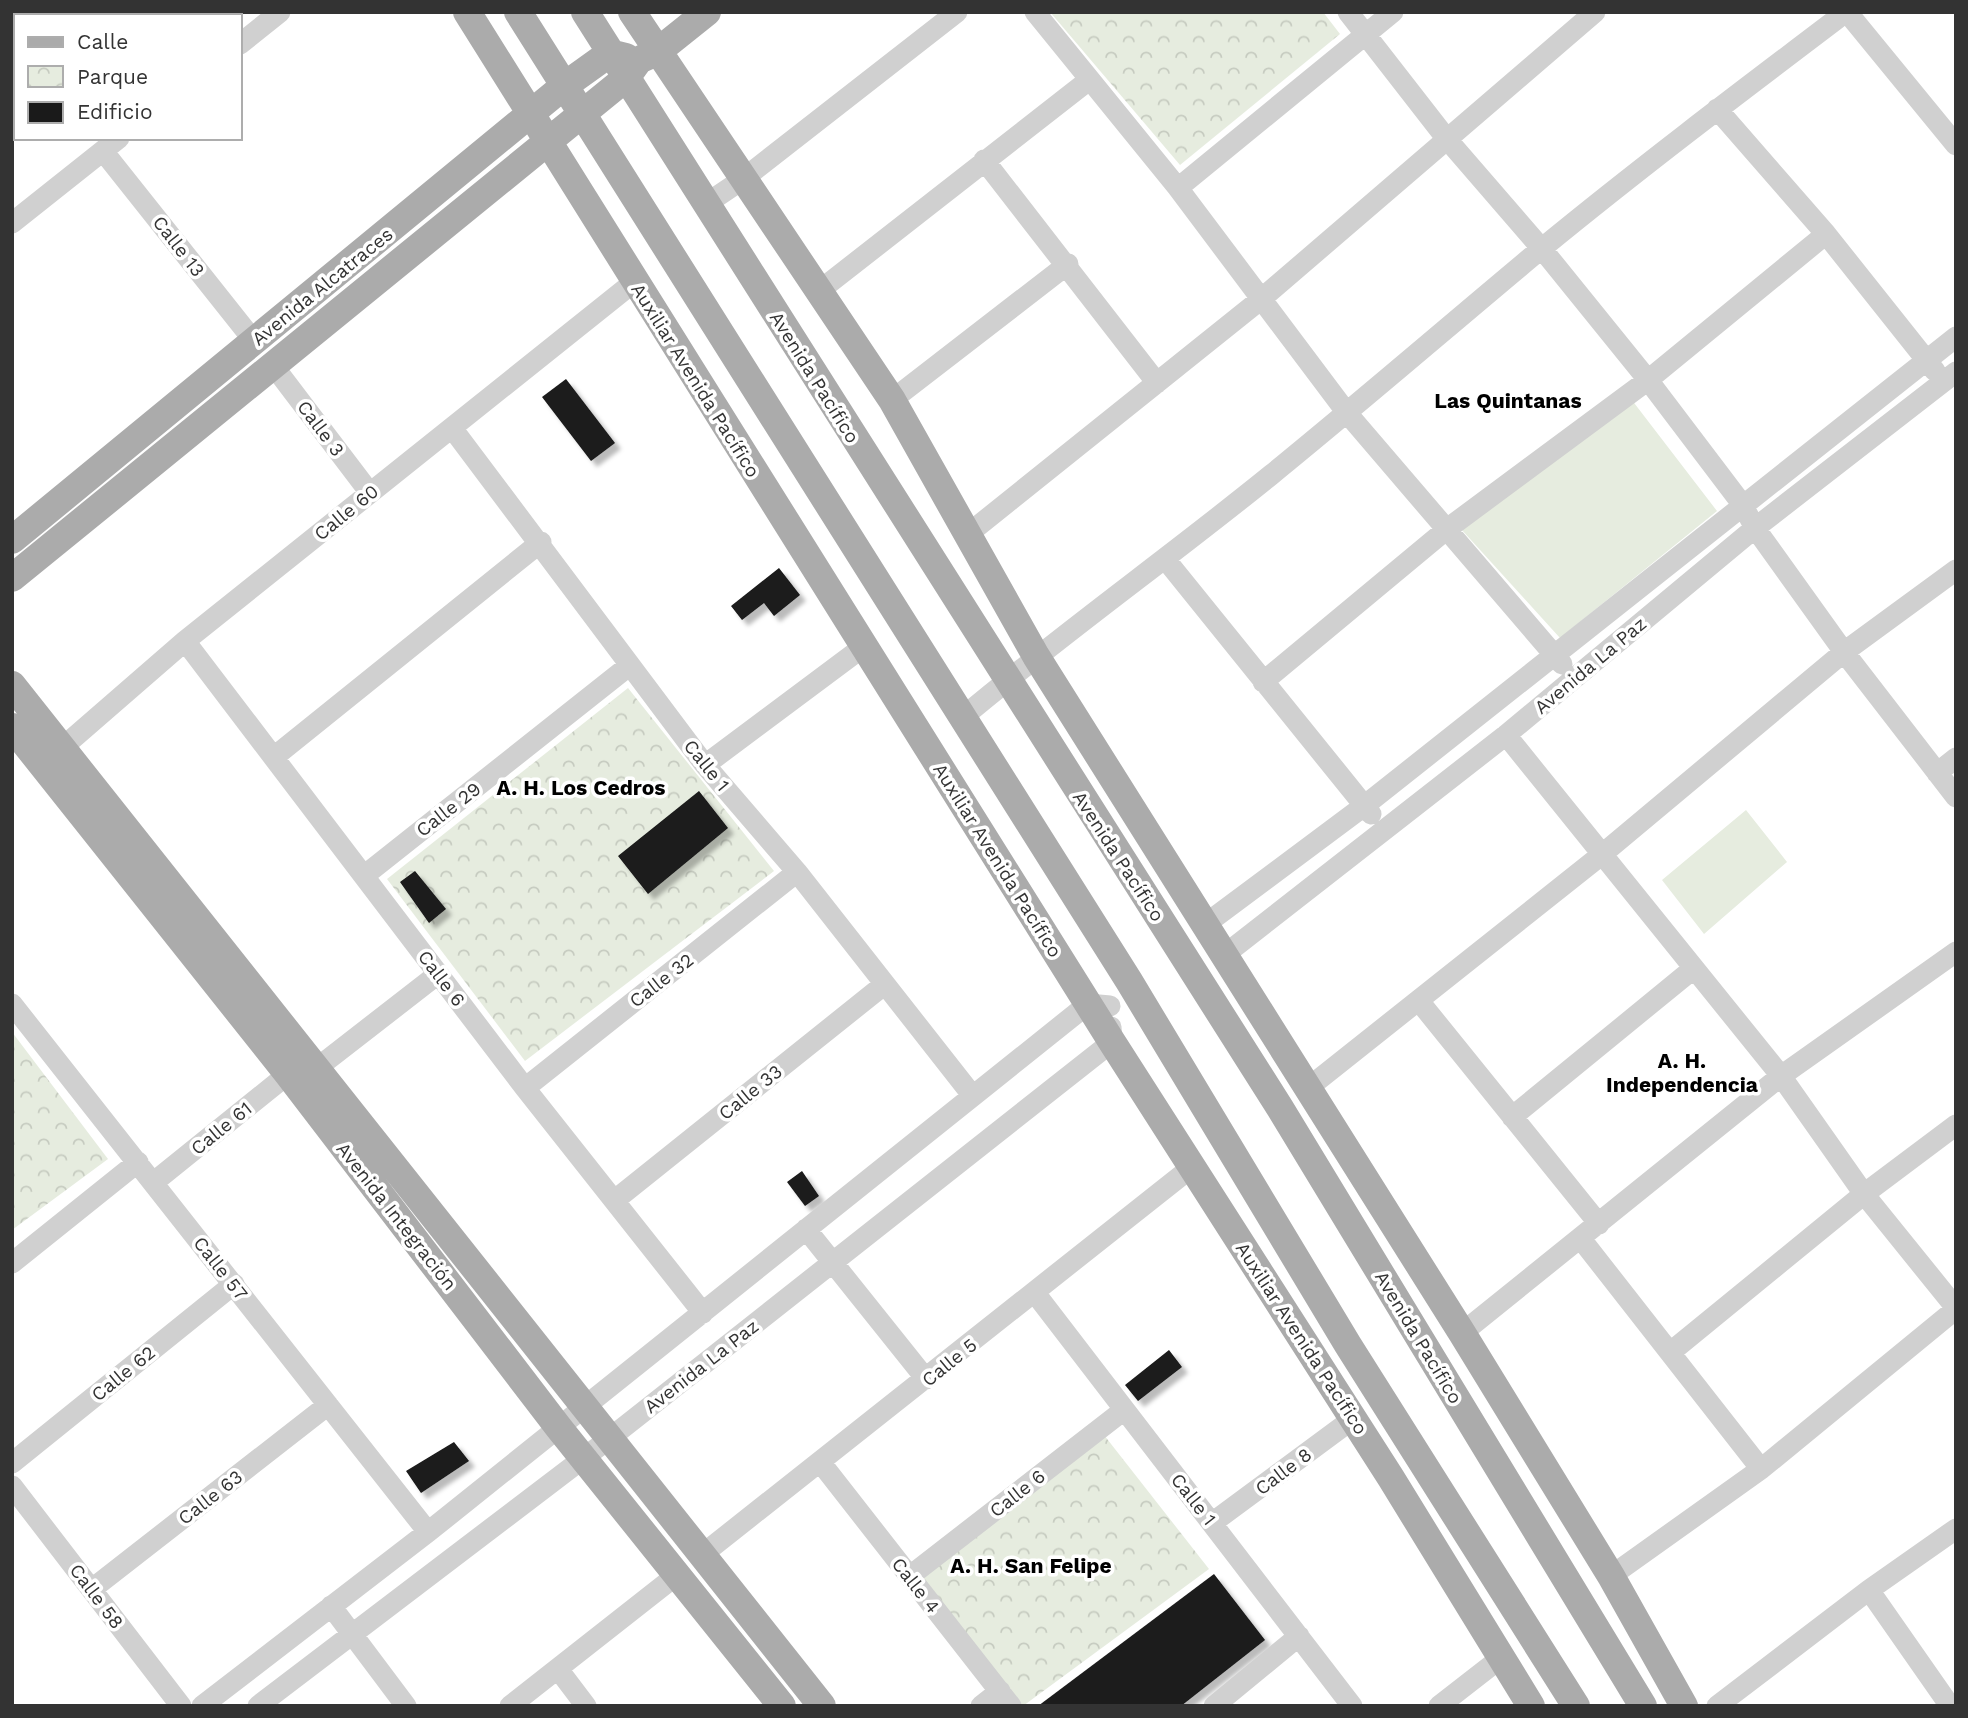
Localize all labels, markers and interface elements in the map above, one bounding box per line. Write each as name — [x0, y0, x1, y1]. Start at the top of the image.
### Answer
legend — [14, 14, 242, 140]
text: Calle — [77, 29, 128, 54]
text: Parque — [77, 64, 148, 89]
text: Edificio — [77, 99, 153, 124]
street label: Calle 13 — [148, 211, 210, 281]
street label: Avenida Alcatraces — [247, 222, 397, 350]
street label: Auxiliar Avenida Pacífico — [626, 279, 765, 482]
street label: Avenida Pacífico — [765, 307, 864, 447]
district label: Las Quintanas — [1434, 388, 1582, 413]
street label: Calle 3 — [292, 396, 349, 461]
street label: Calle 60 — [309, 479, 383, 545]
street label: Avenida La Paz — [1530, 612, 1651, 719]
street label: Calle 1 — [679, 735, 734, 796]
street label: Auxiliar Avenida Pacífico — [928, 759, 1067, 962]
district label: A. H. Los Cedros — [496, 775, 666, 800]
street label: Calle 29 — [411, 777, 485, 842]
street label: Avenida Pacífico — [1068, 787, 1169, 926]
street label: Calle 6 — [413, 946, 470, 1011]
street label: Calle 32 — [625, 948, 698, 1013]
district label: A. H. Independencia — [1606, 1048, 1759, 1097]
street label: Calle 33 — [714, 1060, 787, 1125]
street label: Calle 61 — [186, 1097, 256, 1160]
street label: Avenida Integración — [332, 1138, 462, 1295]
street label: Calle 57 — [189, 1232, 253, 1305]
street label: Auxiliar Avenida Pacífico — [1231, 1238, 1372, 1439]
street label: Avenida Pacífico — [1370, 1267, 1467, 1408]
street label: Avenida La Paz — [639, 1315, 763, 1418]
street label: Calle 5 — [917, 1333, 981, 1391]
street label: Calle 62 — [87, 1341, 160, 1406]
street label: Calle 8 — [1251, 1443, 1316, 1500]
street label: Calle 63 — [173, 1465, 247, 1530]
street label: Calle 6 — [985, 1465, 1050, 1522]
street label: Calle 1 — [1166, 1469, 1221, 1530]
street label: Calle 4 — [887, 1553, 945, 1618]
district label: A. H. San Felipe — [950, 1553, 1112, 1578]
street label: Calle 58 — [65, 1559, 129, 1633]

